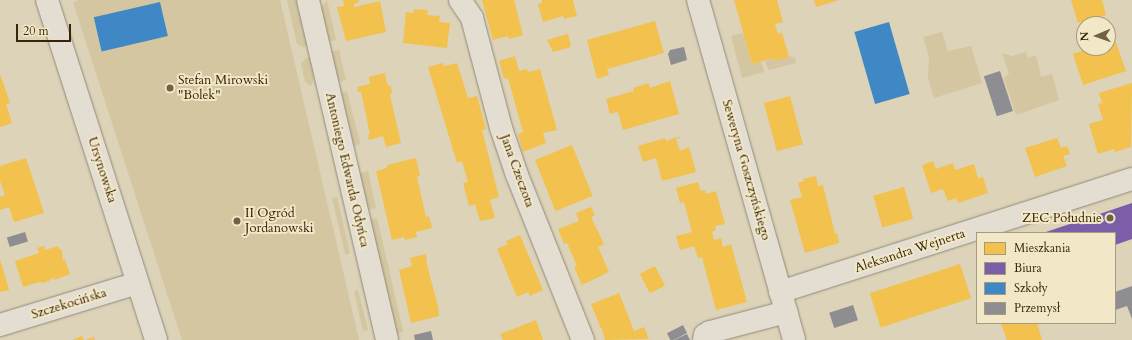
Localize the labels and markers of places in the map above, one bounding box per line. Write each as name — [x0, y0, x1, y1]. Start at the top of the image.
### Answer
place label: Stefan Mirowski "Bolek" — [178, 73, 268, 104]
marker: Stefan Mirowski "Bolek" — [165, 83, 175, 93]
place label: II Ogród Jordanowski — [245, 206, 314, 237]
place label: ZEC Południe — [1022, 210, 1102, 226]
marker: ZEC Południe — [1105, 213, 1115, 223]
marker: II Ogród Jordanowski — [232, 216, 242, 226]

